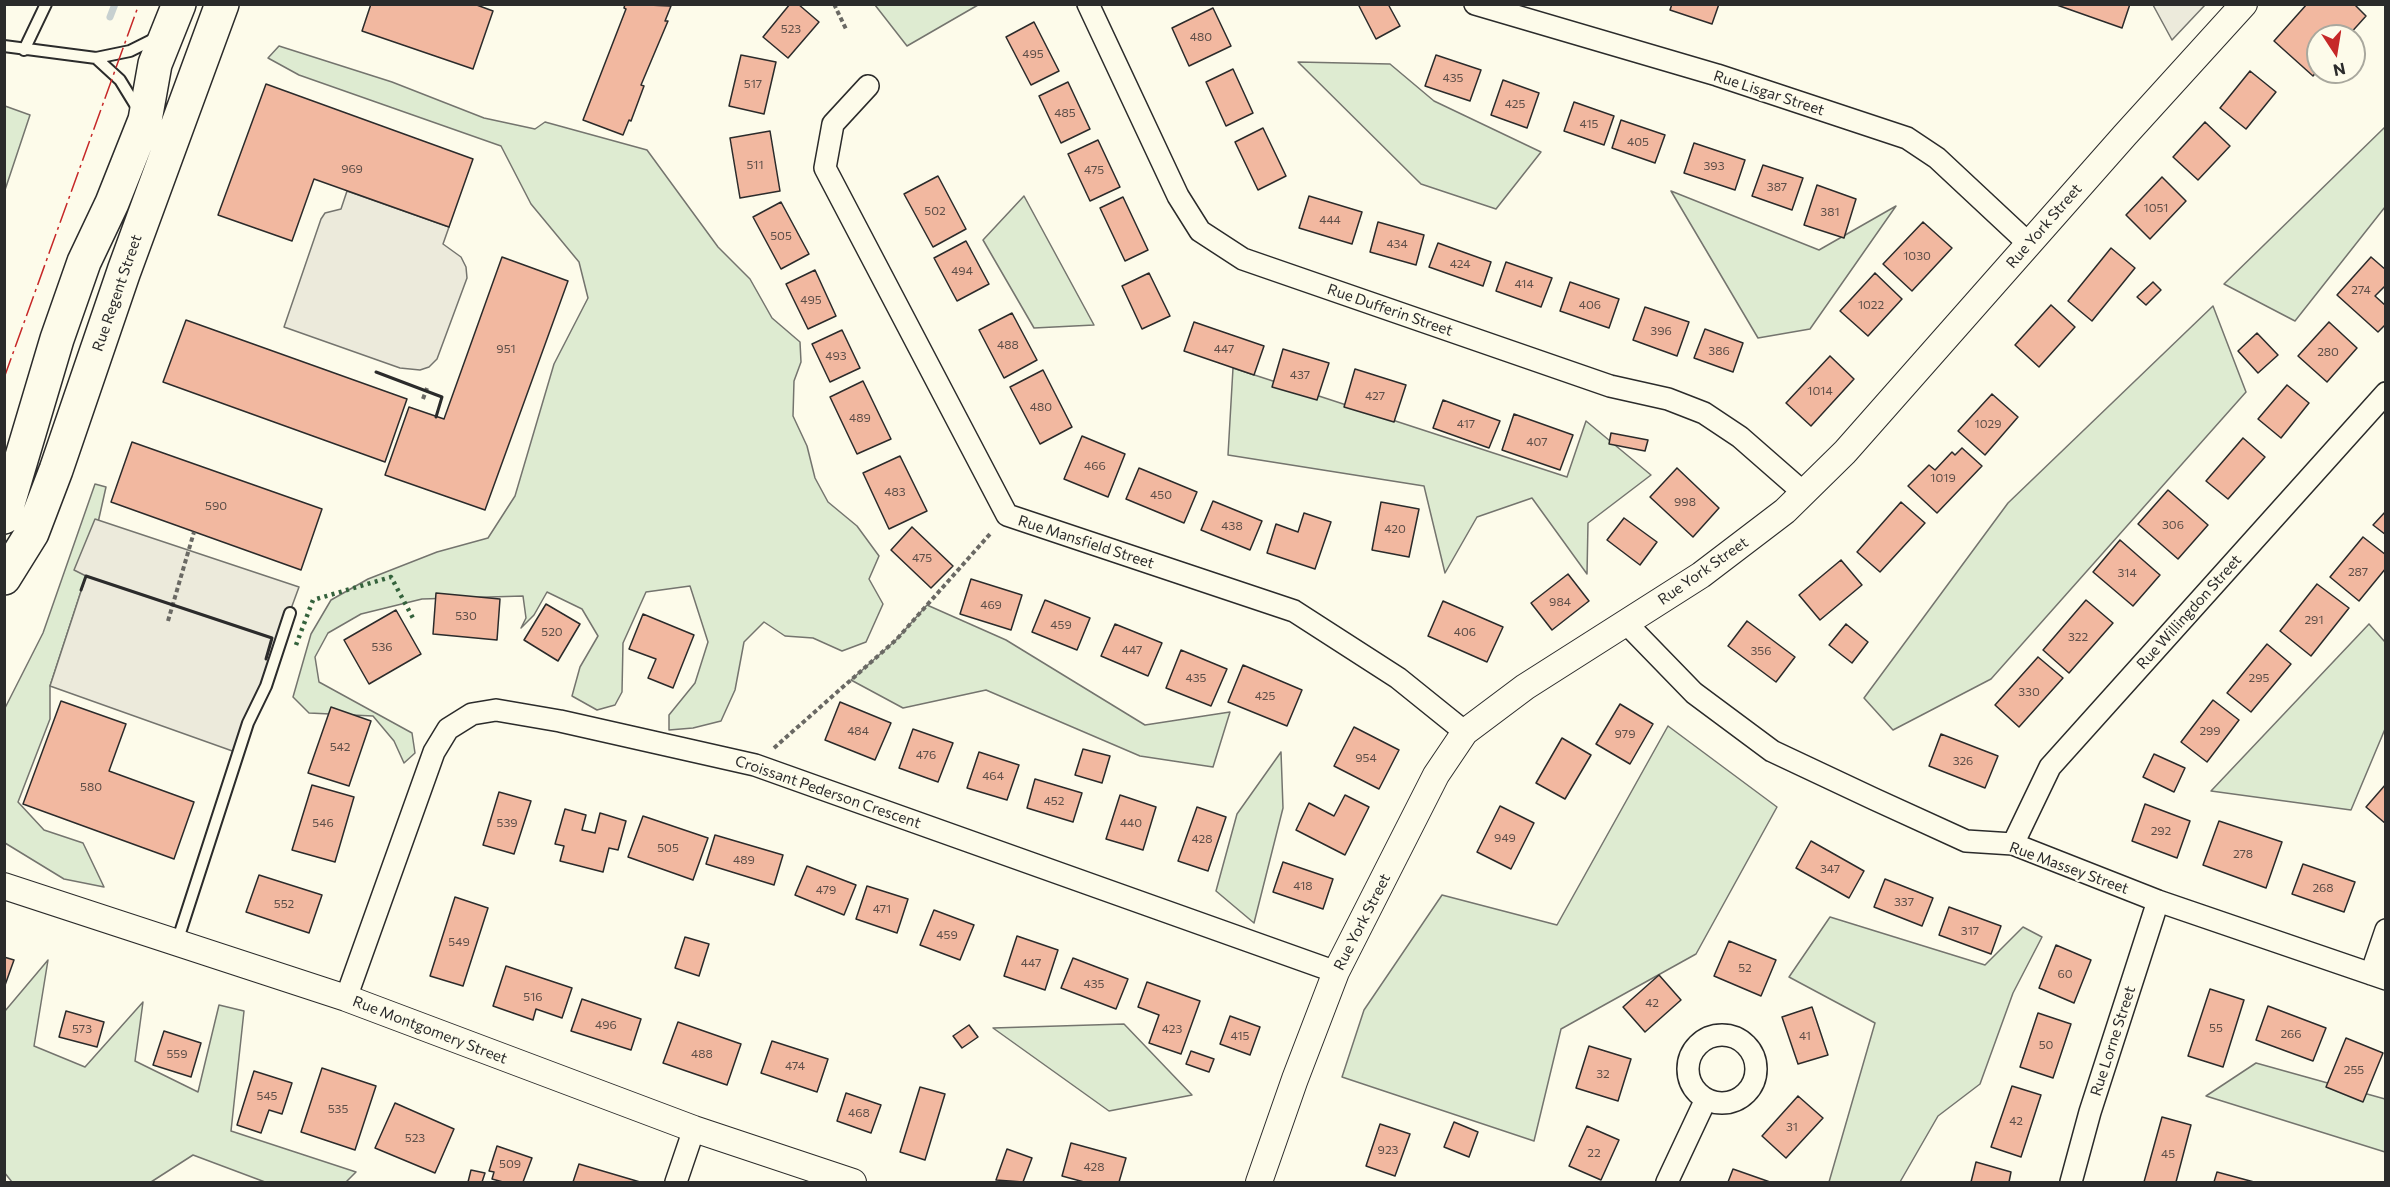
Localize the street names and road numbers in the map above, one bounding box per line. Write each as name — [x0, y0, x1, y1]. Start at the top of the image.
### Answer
street label: Rue Lisgar Street — [1711, 67, 1827, 119]
street label: Rue York Street — [2002, 180, 2086, 272]
street label: Rue Regent Street — [89, 232, 145, 354]
street label: Rue Dufferin Street — [1325, 280, 1455, 340]
street label: Rue Mansfield Street — [1016, 511, 1156, 573]
street label: Rue York Street — [1654, 533, 1752, 609]
street label: Rue Willingdon Street — [2133, 551, 2245, 673]
street label: Croissant Pederson Crescent — [733, 752, 923, 832]
street label: Rue Massey Street — [2007, 838, 2131, 898]
street label: Rue York Street — [1330, 871, 1394, 973]
street label: Rue Lorne Street — [2087, 984, 2139, 1098]
street label: Rue Montgomery Street — [350, 992, 510, 1068]

